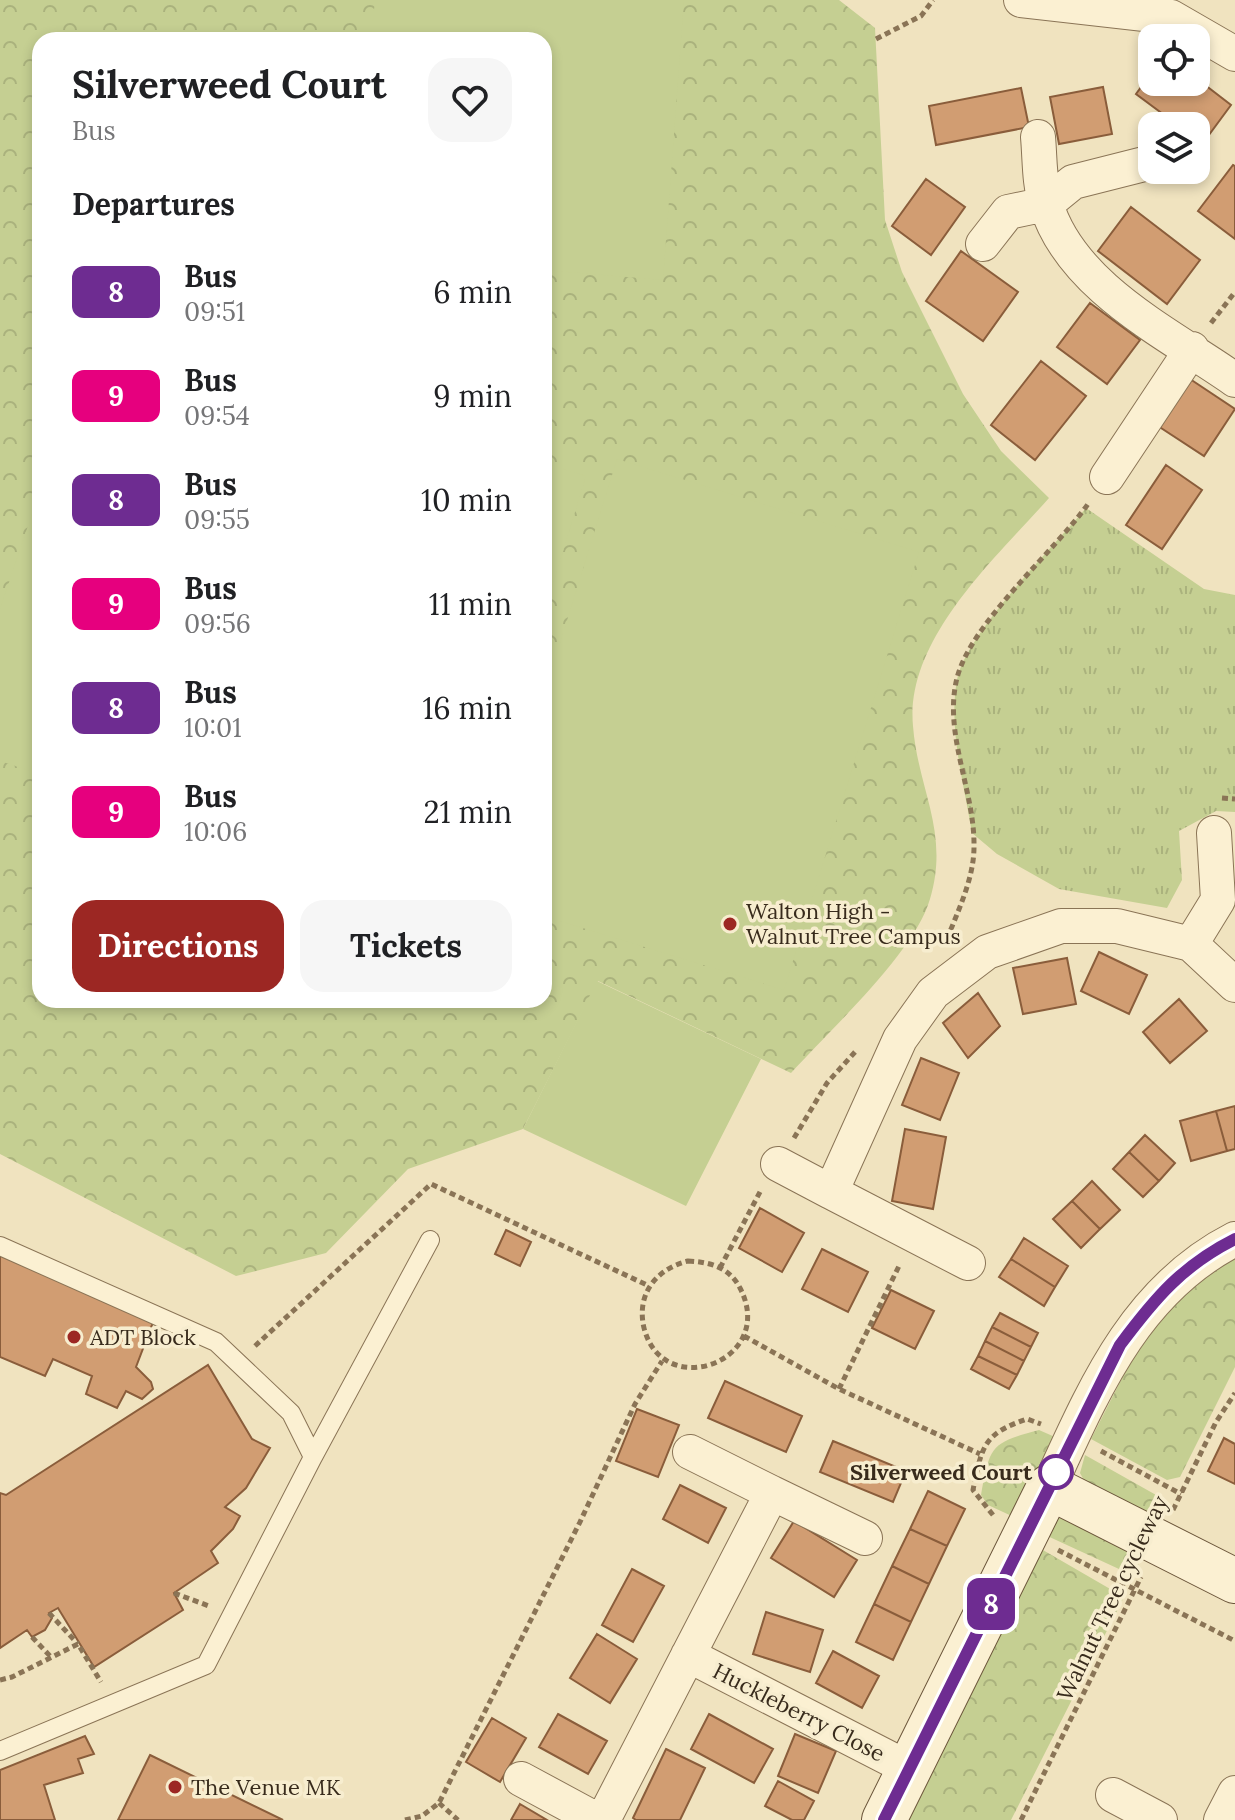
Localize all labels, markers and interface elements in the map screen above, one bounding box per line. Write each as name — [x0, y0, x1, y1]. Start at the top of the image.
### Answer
map controls — [1138, 24, 1210, 184]
button: locate — [1138, 24, 1210, 96]
button: heart — [428, 58, 512, 142]
text: Silverweed Court — [72, 60, 386, 108]
button: layers — [1138, 112, 1210, 184]
text: Bus — [72, 114, 116, 147]
text: Departures — [72, 185, 235, 223]
text: Bus — [184, 257, 237, 295]
text: 6 min — [433, 273, 512, 311]
text: 8 — [108, 274, 124, 310]
text: 09:51 — [184, 295, 245, 328]
text: Bus — [184, 361, 237, 399]
text: 9 min — [433, 377, 512, 415]
text: 9 — [108, 378, 124, 414]
text: 09:54 — [184, 399, 250, 432]
text: Bus — [184, 465, 237, 503]
text: 10 min — [421, 481, 512, 519]
text: 8 — [108, 482, 124, 518]
text: 09:55 — [184, 503, 250, 536]
text: Bus — [184, 569, 237, 607]
text: 11 min — [429, 585, 512, 623]
text: 9 — [108, 586, 124, 622]
text: 09:56 — [184, 607, 251, 640]
text: Bus — [184, 673, 237, 711]
text: 16 min — [422, 689, 512, 727]
text: 8 — [108, 690, 124, 726]
text: 10:01 — [184, 711, 242, 744]
text: Bus — [184, 777, 237, 815]
text: 21 min — [424, 793, 512, 831]
text: 9 — [108, 794, 124, 830]
text: 10:06 — [184, 815, 247, 848]
place label: Walton High - Walnut Tree Campus — [746, 897, 961, 950]
button: Directions — [72, 900, 284, 992]
button: Tickets — [300, 900, 512, 992]
marker: Walton High - Walnut Tree Campus — [721, 915, 739, 933]
place label: ADT Block — [89, 1323, 196, 1351]
marker: ADT Block — [65, 1328, 83, 1346]
marker: Silverweed Court — [1039, 1455, 1073, 1489]
place label: Silverweed Court — [850, 1458, 1033, 1486]
street label: Walnut Tree cycleway — [1050, 1491, 1174, 1705]
line badge: 8 — [965, 1578, 1017, 1630]
text: 8 — [983, 1586, 999, 1622]
street label: Huckleberry Close — [708, 1657, 890, 1767]
place label: The Venue MK — [191, 1773, 341, 1801]
marker: The Venue MK — [166, 1778, 184, 1796]

